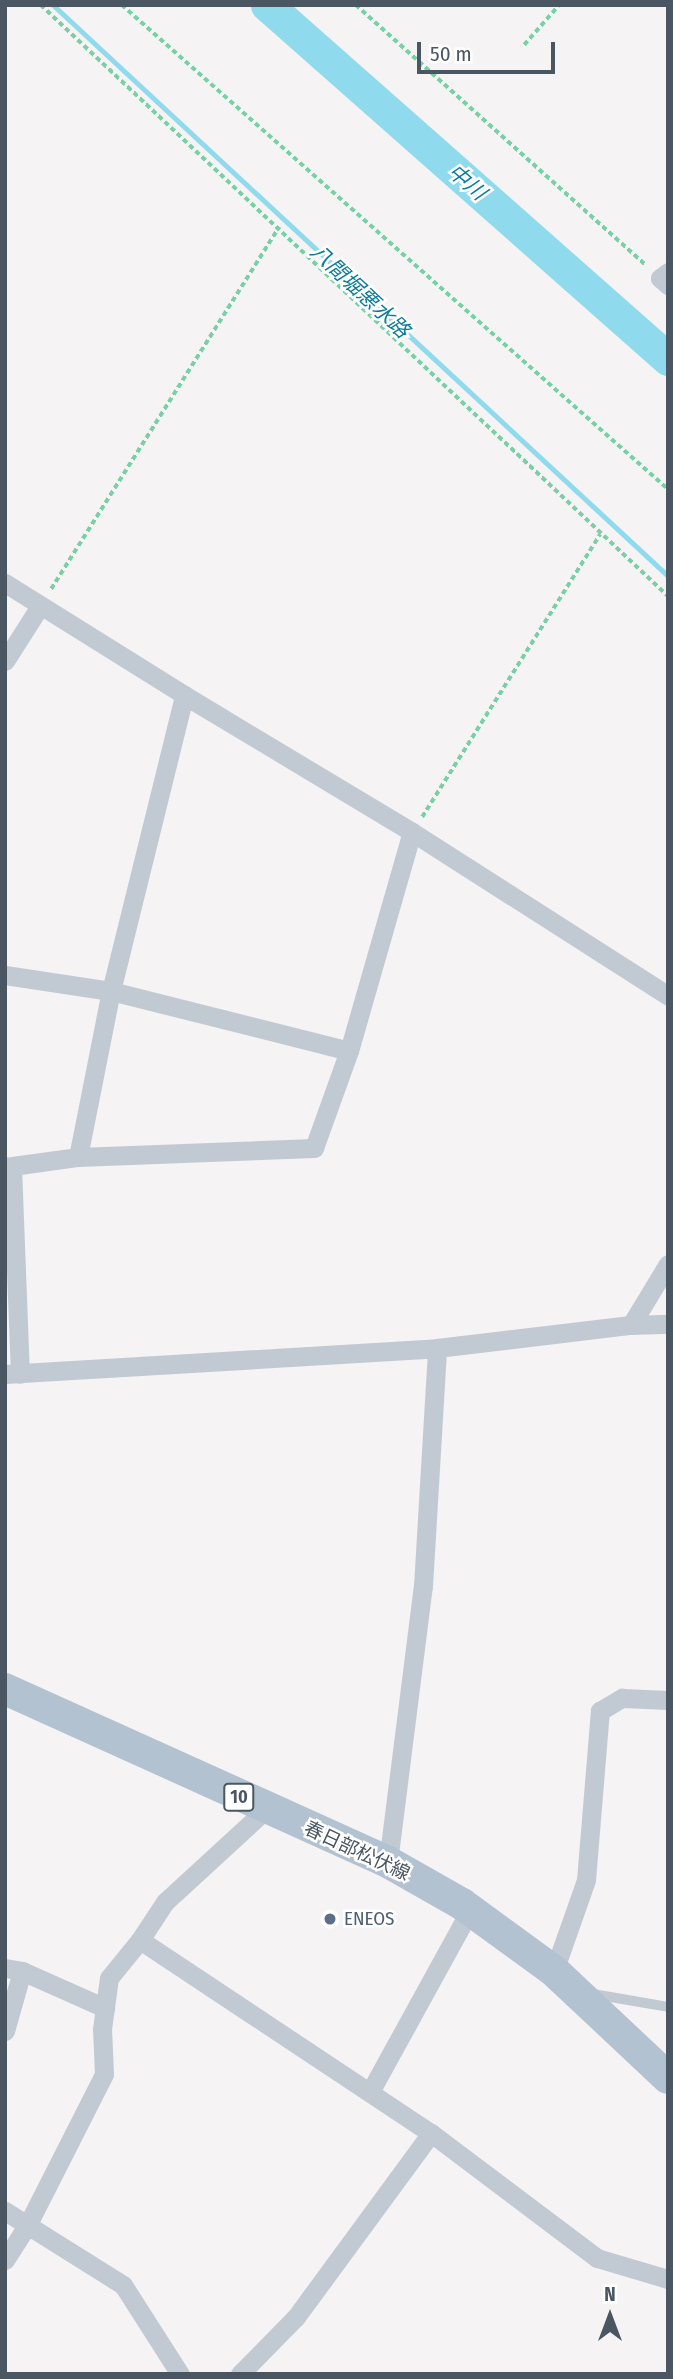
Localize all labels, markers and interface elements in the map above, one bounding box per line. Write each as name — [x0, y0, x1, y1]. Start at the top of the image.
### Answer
scale bar — [421, 28, 559, 72]
text: 50 m — [430, 41, 472, 67]
water label: 中川 — [443, 159, 491, 205]
water label: 八間堀悪水路 — [305, 239, 415, 343]
road number: 10 — [223, 1782, 255, 1812]
street label: 春日部松伏線 — [301, 1817, 413, 1885]
place label: ENEOS — [344, 1908, 394, 1930]
marker: ENEOS — [322, 1911, 338, 1927]
north arrow — [575, 2281, 645, 2351]
text: N — [604, 2283, 616, 2306]

